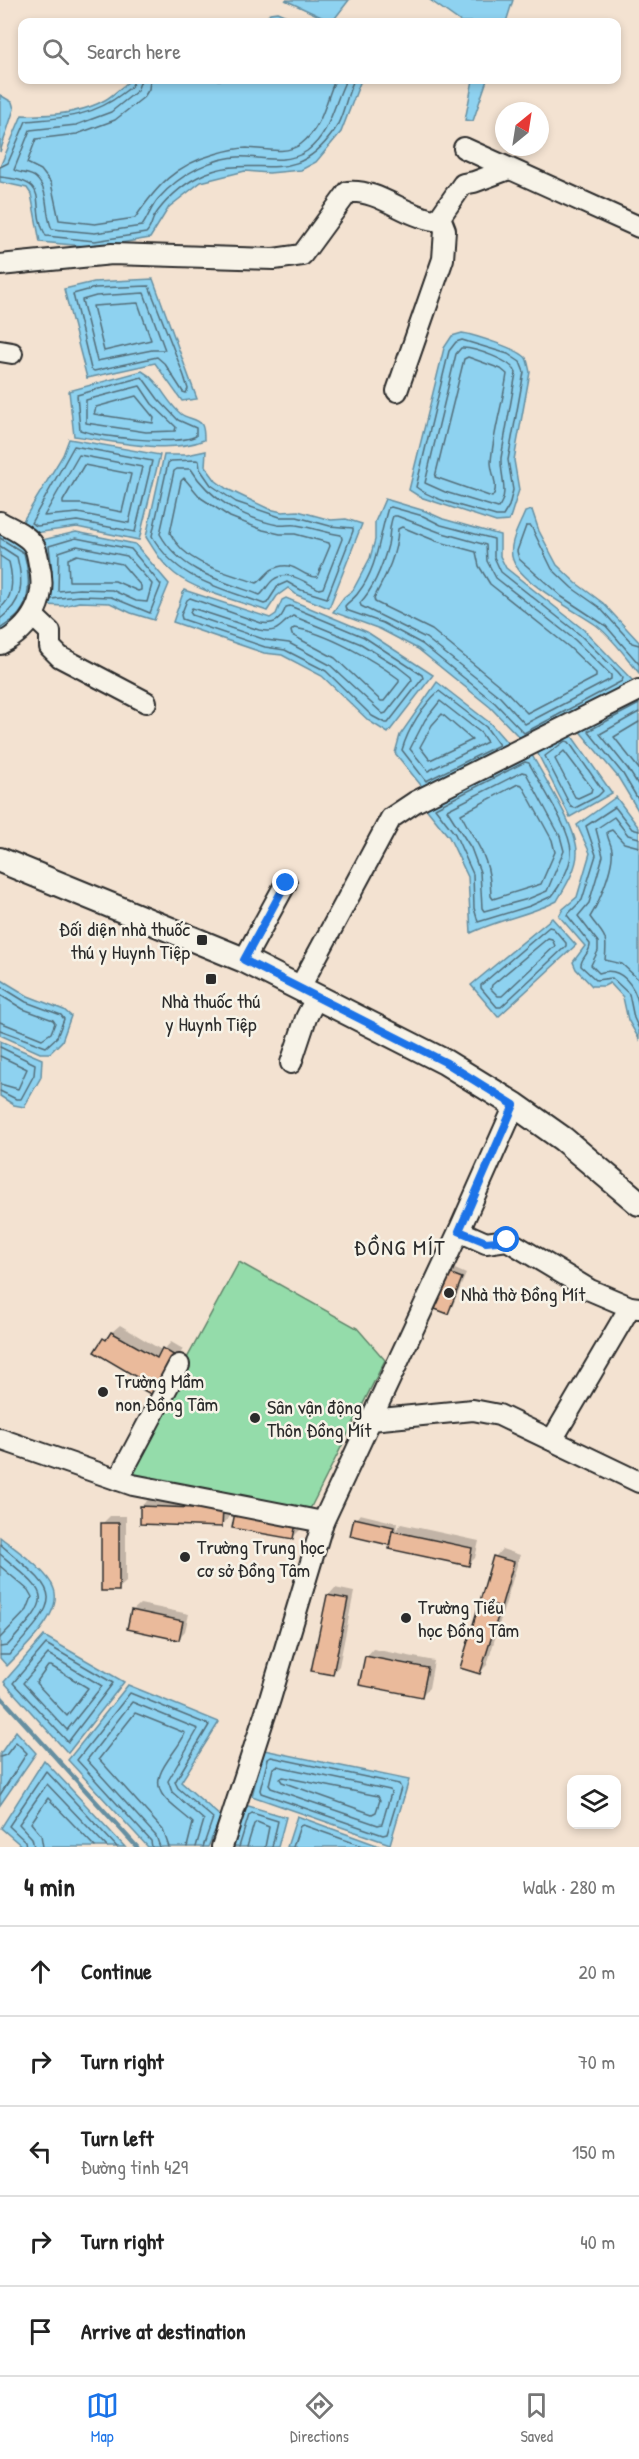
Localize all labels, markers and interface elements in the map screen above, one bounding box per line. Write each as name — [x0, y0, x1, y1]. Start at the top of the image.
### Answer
search box — [18, 18, 621, 84]
icon: search — [39, 35, 72, 68]
text: Search here — [87, 36, 181, 66]
north arrow — [495, 102, 549, 156]
route end — [272, 869, 298, 895]
place label: Đối diện nhà thuốc thú y Huynh Tiệp — [59, 915, 190, 965]
marker: Đối diện nhà thuốc thú y Huynh Tiệp — [195, 933, 209, 947]
marker: Nhà thuốc thú y Huynh Tiệp — [204, 972, 218, 986]
place label: Nhà thuốc thú y Huynh Tiệp — [162, 987, 260, 1037]
route start — [493, 1226, 519, 1252]
district label: ĐỒNG MÍT — [354, 1232, 446, 1262]
place label: Nhà thờ Đồng Mít — [461, 1280, 586, 1307]
marker: Nhà thờ Đồng Mít — [442, 1286, 456, 1300]
place label: Trường Mầm non Đồng Tâm — [115, 1367, 218, 1417]
marker: Trường Mầm non Đồng Tâm — [96, 1385, 110, 1399]
place label: Sân vận động Thôn Đồng Mít — [267, 1393, 372, 1443]
marker: Sân vận động Thôn Đồng Mít — [248, 1411, 262, 1425]
place label: Trường Trung học cơ sở Đồng Tâm — [197, 1533, 325, 1583]
marker: Trường Trung học cơ sở Đồng Tâm — [178, 1550, 192, 1564]
place label: Trường Tiểu học Đồng Tâm — [418, 1593, 519, 1643]
marker: Trường Tiểu học Đồng Tâm — [399, 1611, 413, 1625]
map controls — [567, 1775, 621, 1829]
button: layers — [567, 1775, 621, 1829]
text: 4 min — [24, 1869, 75, 1904]
text: Walk · 280 m — [523, 1873, 615, 1900]
icon: ahead — [24, 1955, 57, 1988]
text: Continue — [81, 1956, 152, 1986]
text: 20 m — [578, 1958, 615, 1985]
icon: right — [24, 2045, 57, 2078]
text: Turn right — [81, 2046, 164, 2076]
text: 70 m — [578, 2048, 615, 2075]
text: Turn left — [81, 2123, 154, 2153]
icon: left — [24, 2135, 57, 2168]
text: 150 m — [572, 2138, 615, 2165]
text: Đường tỉnh 429 — [81, 2153, 188, 2180]
icon: right — [24, 2225, 57, 2258]
text: Turn right — [81, 2226, 164, 2256]
text: 40 m — [580, 2228, 615, 2255]
icon: arrive — [24, 2315, 57, 2348]
text: Arrive at destination — [81, 2316, 246, 2346]
tab: Map — [86, 2389, 119, 2447]
tab: Directions — [290, 2389, 349, 2447]
tab: Saved — [520, 2389, 553, 2447]

